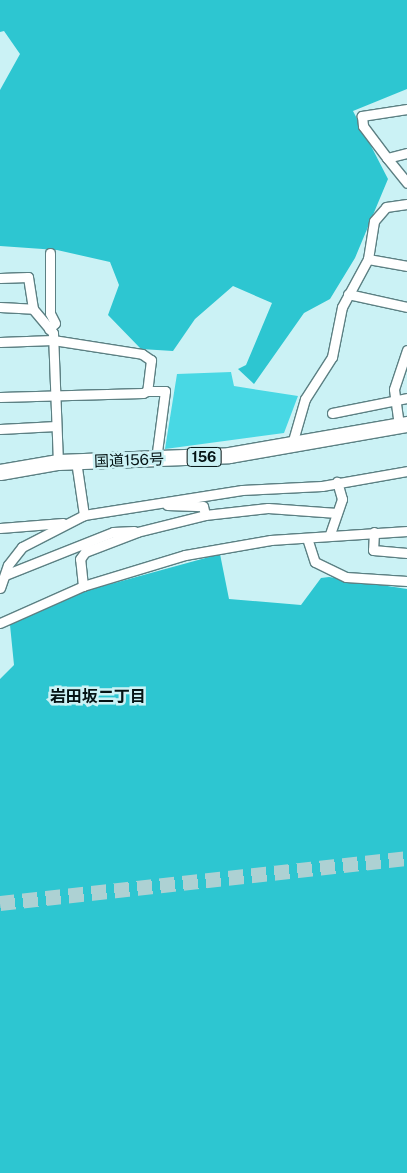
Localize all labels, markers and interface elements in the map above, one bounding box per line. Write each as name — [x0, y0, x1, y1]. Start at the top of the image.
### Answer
road number: 156 — [186, 446, 222, 468]
street label: 国道156号 — [94, 450, 164, 470]
district label: 岩田坂二丁目 — [50, 687, 146, 707]

